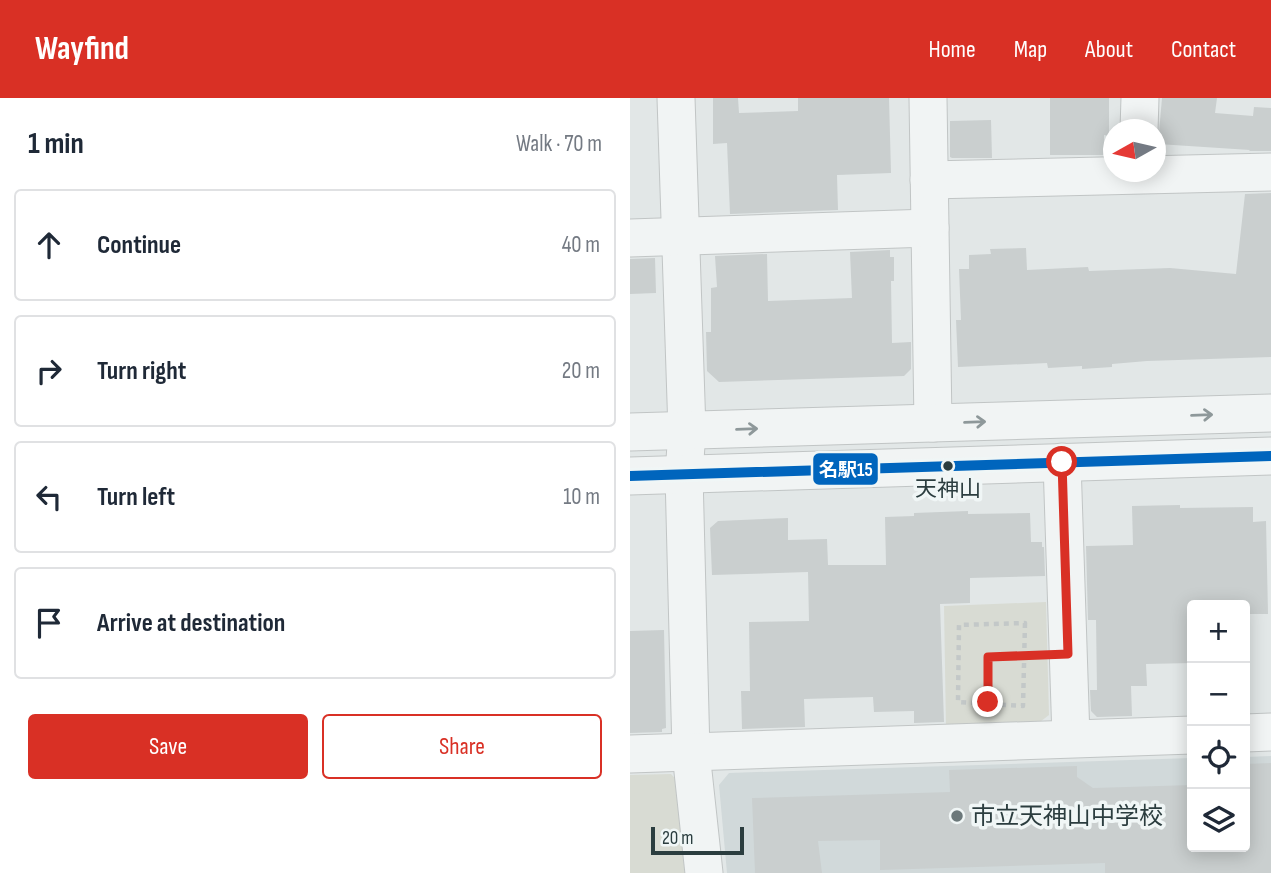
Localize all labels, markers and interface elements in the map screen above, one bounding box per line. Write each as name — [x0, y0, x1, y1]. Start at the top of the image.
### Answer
text: Wayfind — [35, 29, 129, 69]
text: Home — [928, 35, 976, 64]
text: Map — [1014, 35, 1047, 64]
text: About — [1085, 35, 1133, 64]
text: Contact — [1171, 35, 1236, 64]
north arrow — [1103, 119, 1166, 182]
text: 1 min — [28, 126, 84, 162]
text: Walk · 70 m — [516, 130, 602, 158]
icon: ahead — [30, 226, 68, 264]
text: Continue — [97, 230, 181, 261]
text: 40 m — [562, 231, 600, 259]
icon: right — [30, 352, 68, 390]
text: Turn right — [97, 356, 186, 387]
text: 20 m — [562, 357, 600, 385]
one-way arrow — [1190, 409, 1213, 422]
one-way arrow — [963, 415, 986, 429]
one-way arrow — [735, 422, 758, 435]
route start — [1046, 446, 1077, 477]
line badge: 名駅15 — [812, 452, 879, 486]
text: 名駅15 — [819, 459, 873, 482]
marker: 天神山 — [941, 459, 955, 473]
place label: 天神山 — [915, 476, 981, 503]
icon: left — [30, 478, 68, 516]
text: Turn left — [97, 482, 175, 513]
text: 10 m — [563, 483, 600, 511]
map controls — [1187, 600, 1250, 852]
button: + — [1187, 600, 1250, 663]
icon: arrive — [30, 604, 68, 642]
text: Arrive at destination — [97, 608, 285, 639]
button: − — [1187, 663, 1250, 726]
route end — [972, 686, 1003, 717]
button: Save — [28, 714, 308, 779]
button: Share — [322, 714, 602, 779]
button: locate — [1187, 726, 1250, 789]
button: layers — [1187, 789, 1250, 852]
place label: 市立天神山中学校 — [971, 802, 1163, 831]
marker: 市立天神山中学校 — [949, 808, 965, 824]
scale bar — [651, 824, 744, 856]
text: 20 m — [662, 827, 694, 850]

